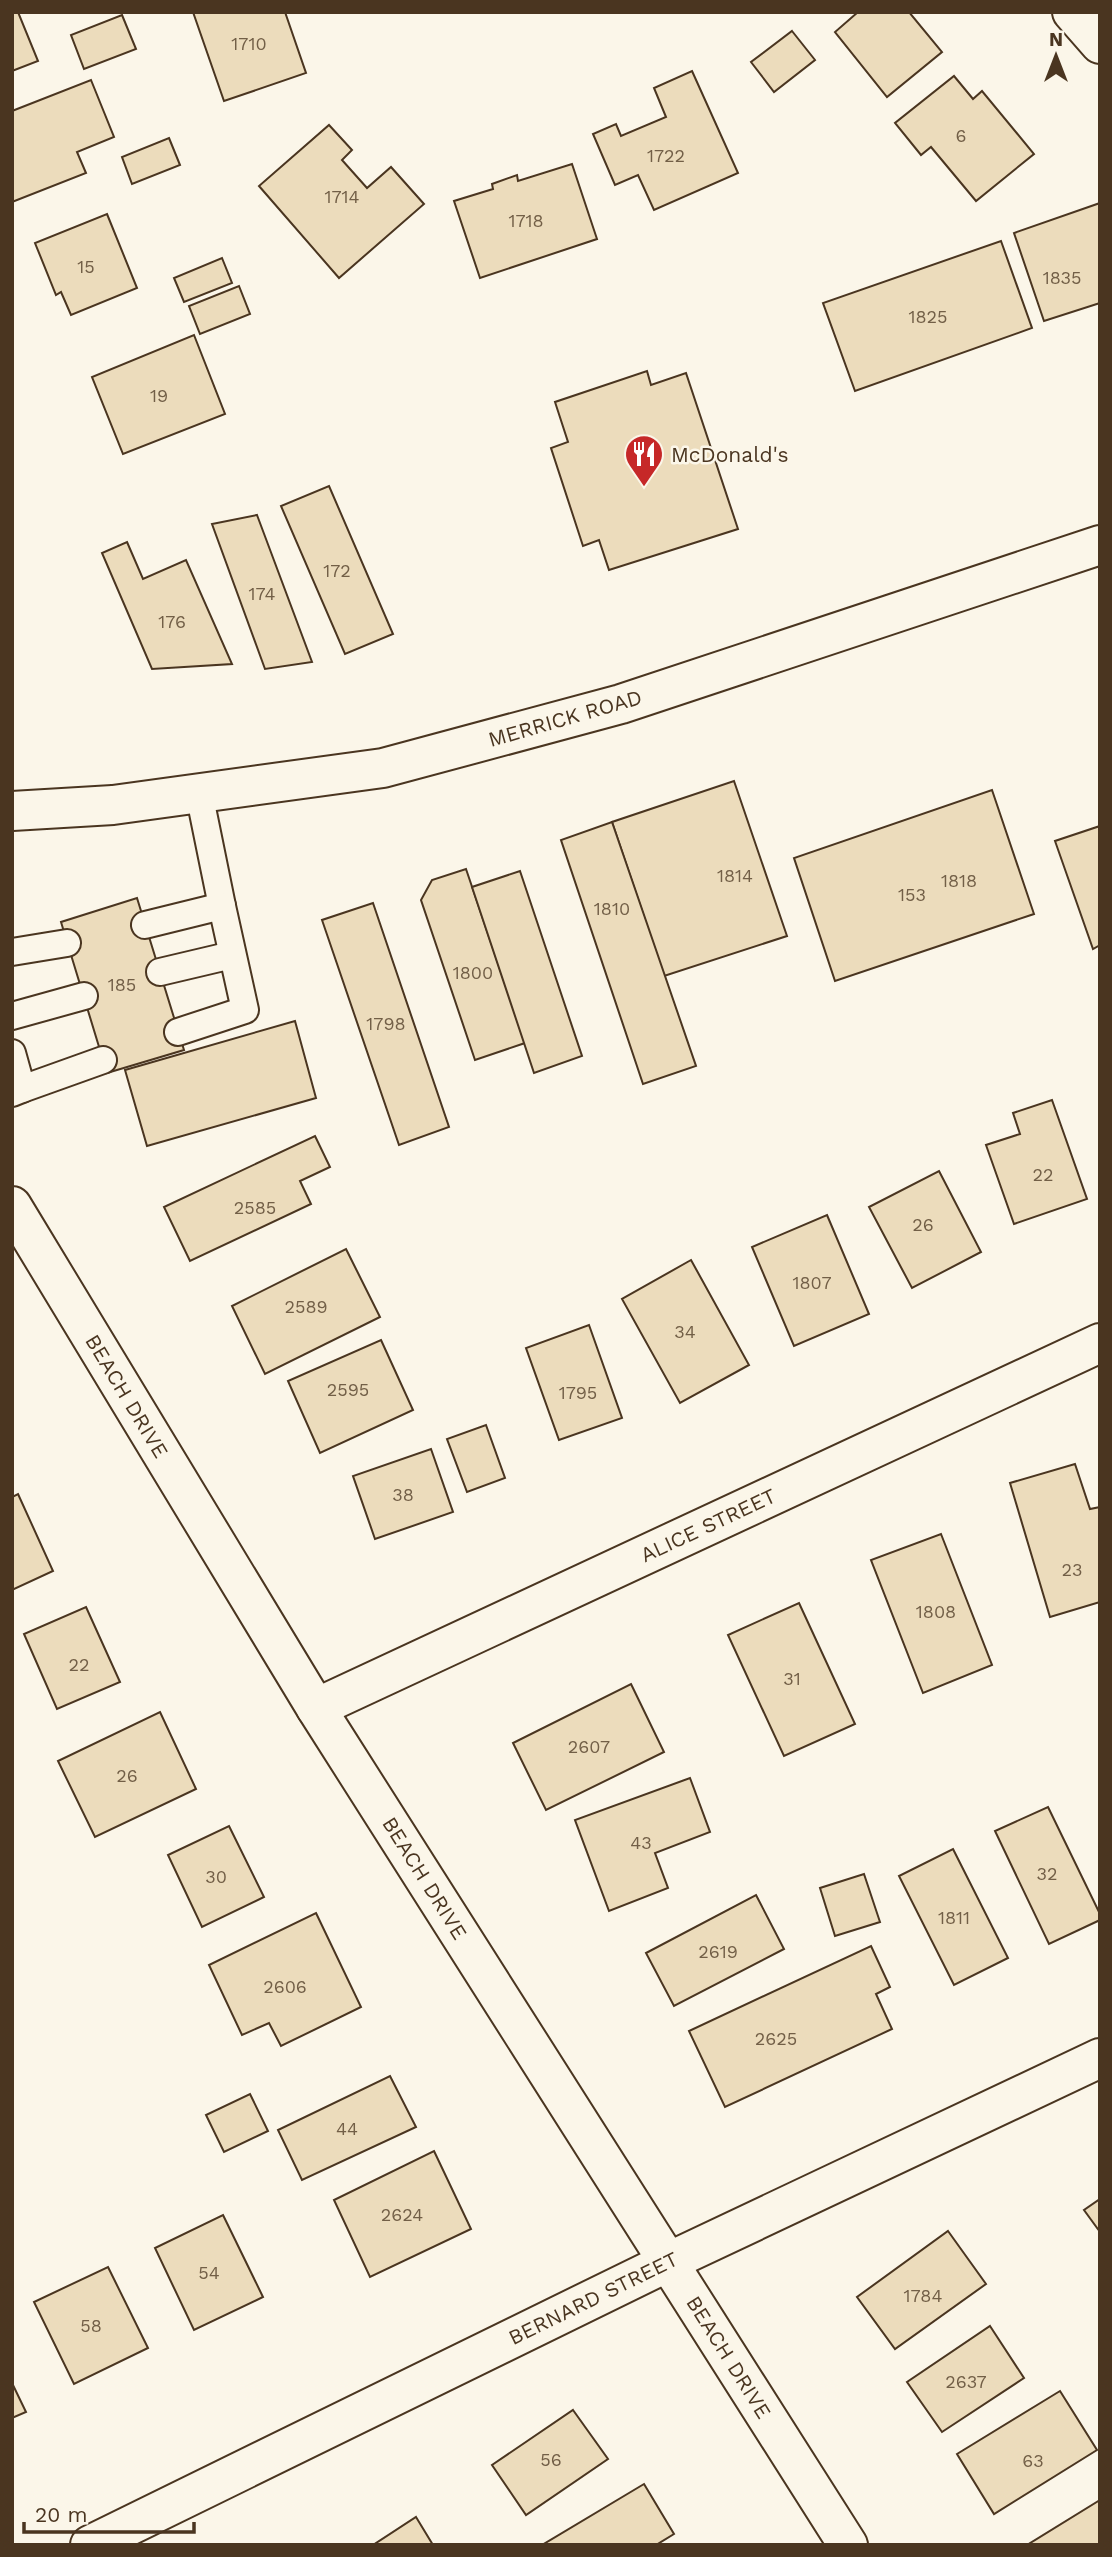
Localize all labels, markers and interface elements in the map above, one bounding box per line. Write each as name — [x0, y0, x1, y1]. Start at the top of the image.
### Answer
north arrow — [1021, 21, 1091, 91]
text: N — [1049, 28, 1063, 51]
house number: 1710 — [231, 33, 267, 54]
house number: 6 — [956, 125, 966, 146]
house number: 1722 — [647, 145, 685, 166]
house number: 1714 — [324, 186, 360, 207]
house number: 1718 — [508, 210, 544, 231]
house number: 15 — [77, 256, 95, 277]
house number: 1835 — [1043, 267, 1081, 288]
house number: 1825 — [908, 306, 948, 327]
house number: 19 — [150, 385, 168, 406]
restaurant icon: McDonald's — [623, 433, 665, 488]
place label: McDonald's — [671, 442, 788, 467]
house number: 172 — [323, 560, 351, 581]
house number: 174 — [249, 583, 275, 604]
house number: 176 — [158, 611, 186, 632]
street label: MERRICK ROAD — [485, 684, 645, 752]
house number: 1814 — [717, 865, 753, 886]
house number: 1818 — [941, 870, 977, 891]
house number: 153 — [898, 884, 926, 905]
house number: 1810 — [594, 898, 630, 919]
house number: 1800 — [453, 962, 493, 983]
house number: 185 — [108, 974, 136, 995]
house number: 1798 — [366, 1013, 406, 1034]
house number: 22 — [1033, 1164, 1054, 1185]
house number: 2585 — [234, 1197, 276, 1218]
house number: 26 — [912, 1214, 934, 1235]
house number: 1807 — [792, 1272, 832, 1293]
house number: 2589 — [284, 1296, 328, 1317]
house number: 34 — [674, 1321, 696, 1342]
street label: BEACH DRIVE — [80, 1330, 174, 1462]
house number: 2595 — [327, 1379, 369, 1400]
house number: 1795 — [559, 1382, 597, 1403]
street label: ALICE STREET — [636, 1483, 780, 1567]
house number: 38 — [392, 1484, 414, 1505]
house number: 23 — [1062, 1559, 1083, 1580]
house number: 1808 — [916, 1601, 956, 1622]
house number: 22 — [69, 1654, 90, 1675]
house number: 31 — [783, 1668, 801, 1689]
house number: 2607 — [568, 1736, 610, 1757]
house number: 26 — [116, 1765, 138, 1786]
street label: BEACH DRIVE — [377, 1812, 473, 1944]
house number: 43 — [630, 1832, 652, 1853]
house number: 32 — [1037, 1863, 1058, 1884]
house number: 30 — [205, 1866, 227, 1887]
house number: 1811 — [938, 1907, 970, 1928]
house number: 2619 — [698, 1941, 738, 1962]
house number: 2606 — [263, 1976, 307, 1997]
house number: 2625 — [755, 2028, 797, 2049]
house number: 44 — [336, 2118, 358, 2139]
house number: 2624 — [381, 2204, 423, 2225]
street label: BERNARD STREET — [504, 2246, 682, 2350]
house number: 54 — [198, 2262, 220, 2283]
house number: 1784 — [904, 2285, 942, 2306]
street label: BEACH DRIVE — [681, 2291, 777, 2423]
house number: 58 — [80, 2315, 102, 2336]
house number: 2637 — [945, 2371, 987, 2392]
house number: 56 — [540, 2449, 562, 2470]
house number: 63 — [1022, 2450, 1044, 2471]
scale bar — [24, 2490, 194, 2534]
text: 20 m — [35, 2502, 87, 2527]

